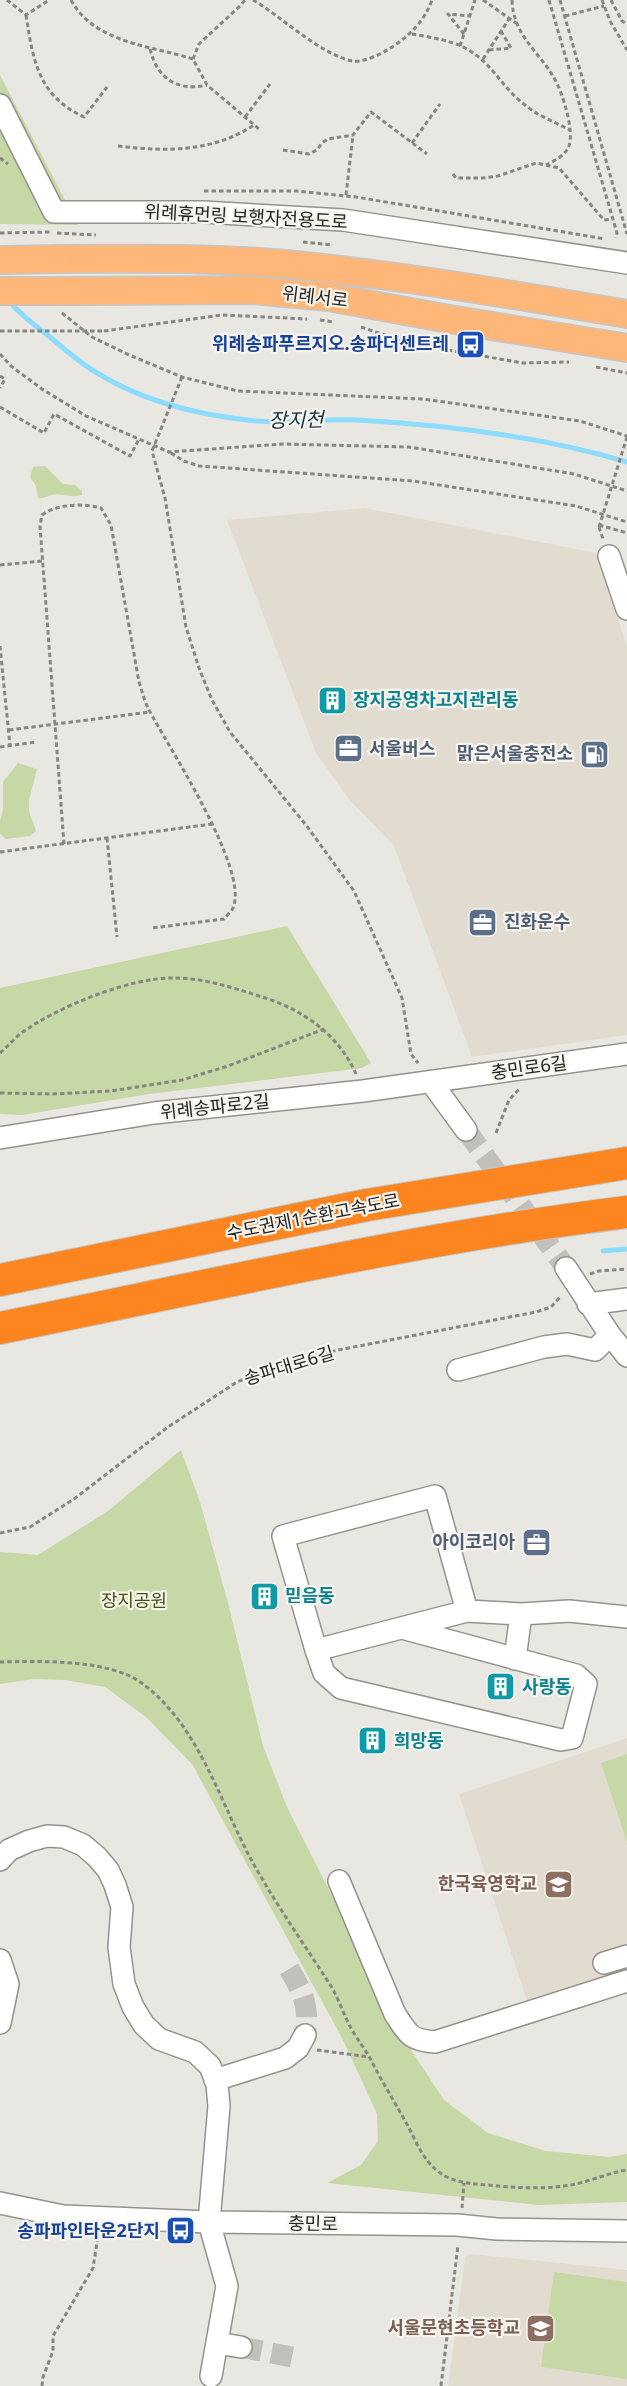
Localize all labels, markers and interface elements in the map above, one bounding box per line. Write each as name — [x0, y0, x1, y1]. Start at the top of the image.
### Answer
street label: 위례휴먼링 보행자전용도로 — [144, 199, 348, 233]
street label: 위례서로 — [281, 280, 349, 312]
bus stop icon: 위례송파푸르지오.송파더센트레 — [454, 328, 486, 360]
place label: 위례송파푸르지오.송파더센트레 — [212, 331, 449, 355]
water label: 장지천 — [268, 405, 326, 433]
building icon: 장지공영차고지관리동 — [316, 684, 348, 716]
place label: 장지공영차고지관리동 — [353, 687, 519, 711]
office icon: 서울버스 — [332, 733, 364, 765]
place label: 서울버스 — [369, 736, 435, 760]
fuel station icon: 맑은서울충전소 — [578, 738, 610, 770]
place label: 맑은서울충전소 — [457, 741, 573, 765]
office icon: 진화운수 — [467, 906, 499, 938]
place label: 진화운수 — [504, 909, 570, 933]
street label: 충민로6길 — [489, 1050, 568, 1084]
street label: 위례송파로2길 — [159, 1088, 271, 1124]
street label: 수도권제1순환고속도로 — [224, 1187, 401, 1245]
street label: 송파대로6길 — [241, 1340, 337, 1390]
office icon: 아이코리아 — [520, 1526, 552, 1558]
place label: 아이코리아 — [432, 1529, 515, 1553]
building icon: 믿음동 — [248, 1580, 280, 1612]
place label: 믿음동 — [285, 1583, 335, 1607]
park label: 장지공원 — [101, 1588, 167, 1612]
building icon: 사랑동 — [485, 1671, 517, 1703]
place label: 사랑동 — [522, 1674, 572, 1698]
building icon: 희망동 — [357, 1725, 389, 1757]
place label: 희망동 — [394, 1728, 444, 1752]
school or university icon: 한국육영학교 — [542, 1868, 574, 1900]
place label: 한국육영학교 — [438, 1871, 537, 1895]
street label: 충민로 — [288, 2211, 338, 2235]
bus stop icon: 송파파인타운2단지 — [165, 2215, 197, 2247]
place label: 송파파인타운2단지 — [17, 2218, 160, 2242]
school or university icon: 서울문현초등학교 — [525, 2312, 557, 2344]
place label: 서울문현초등학교 — [388, 2315, 520, 2339]

